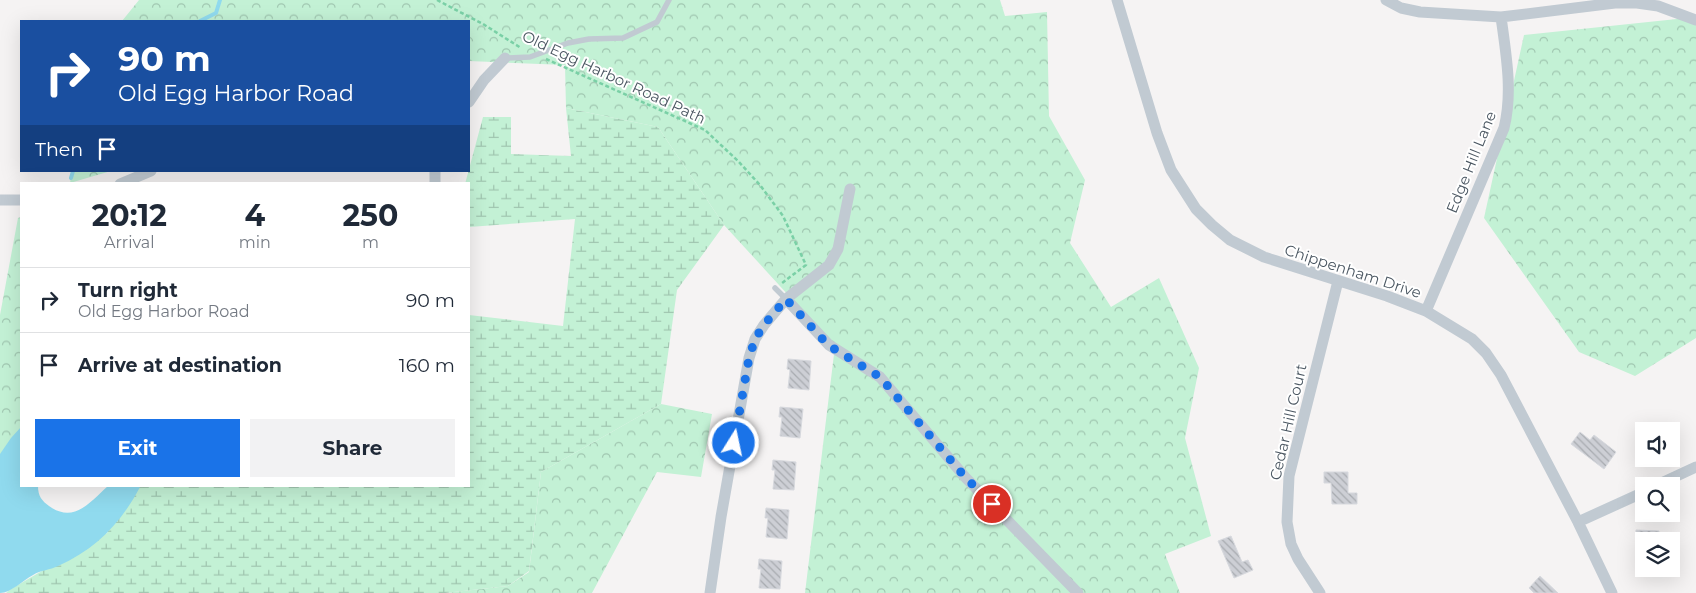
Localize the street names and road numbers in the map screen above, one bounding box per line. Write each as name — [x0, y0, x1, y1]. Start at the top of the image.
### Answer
street label: Old Egg Harbor Road Path — [519, 26, 709, 128]
street label: Edge Hill Lane — [1442, 108, 1500, 216]
street label: Chippenham Drive — [1282, 240, 1424, 302]
street label: Cedar Hill Court — [1265, 362, 1311, 482]

